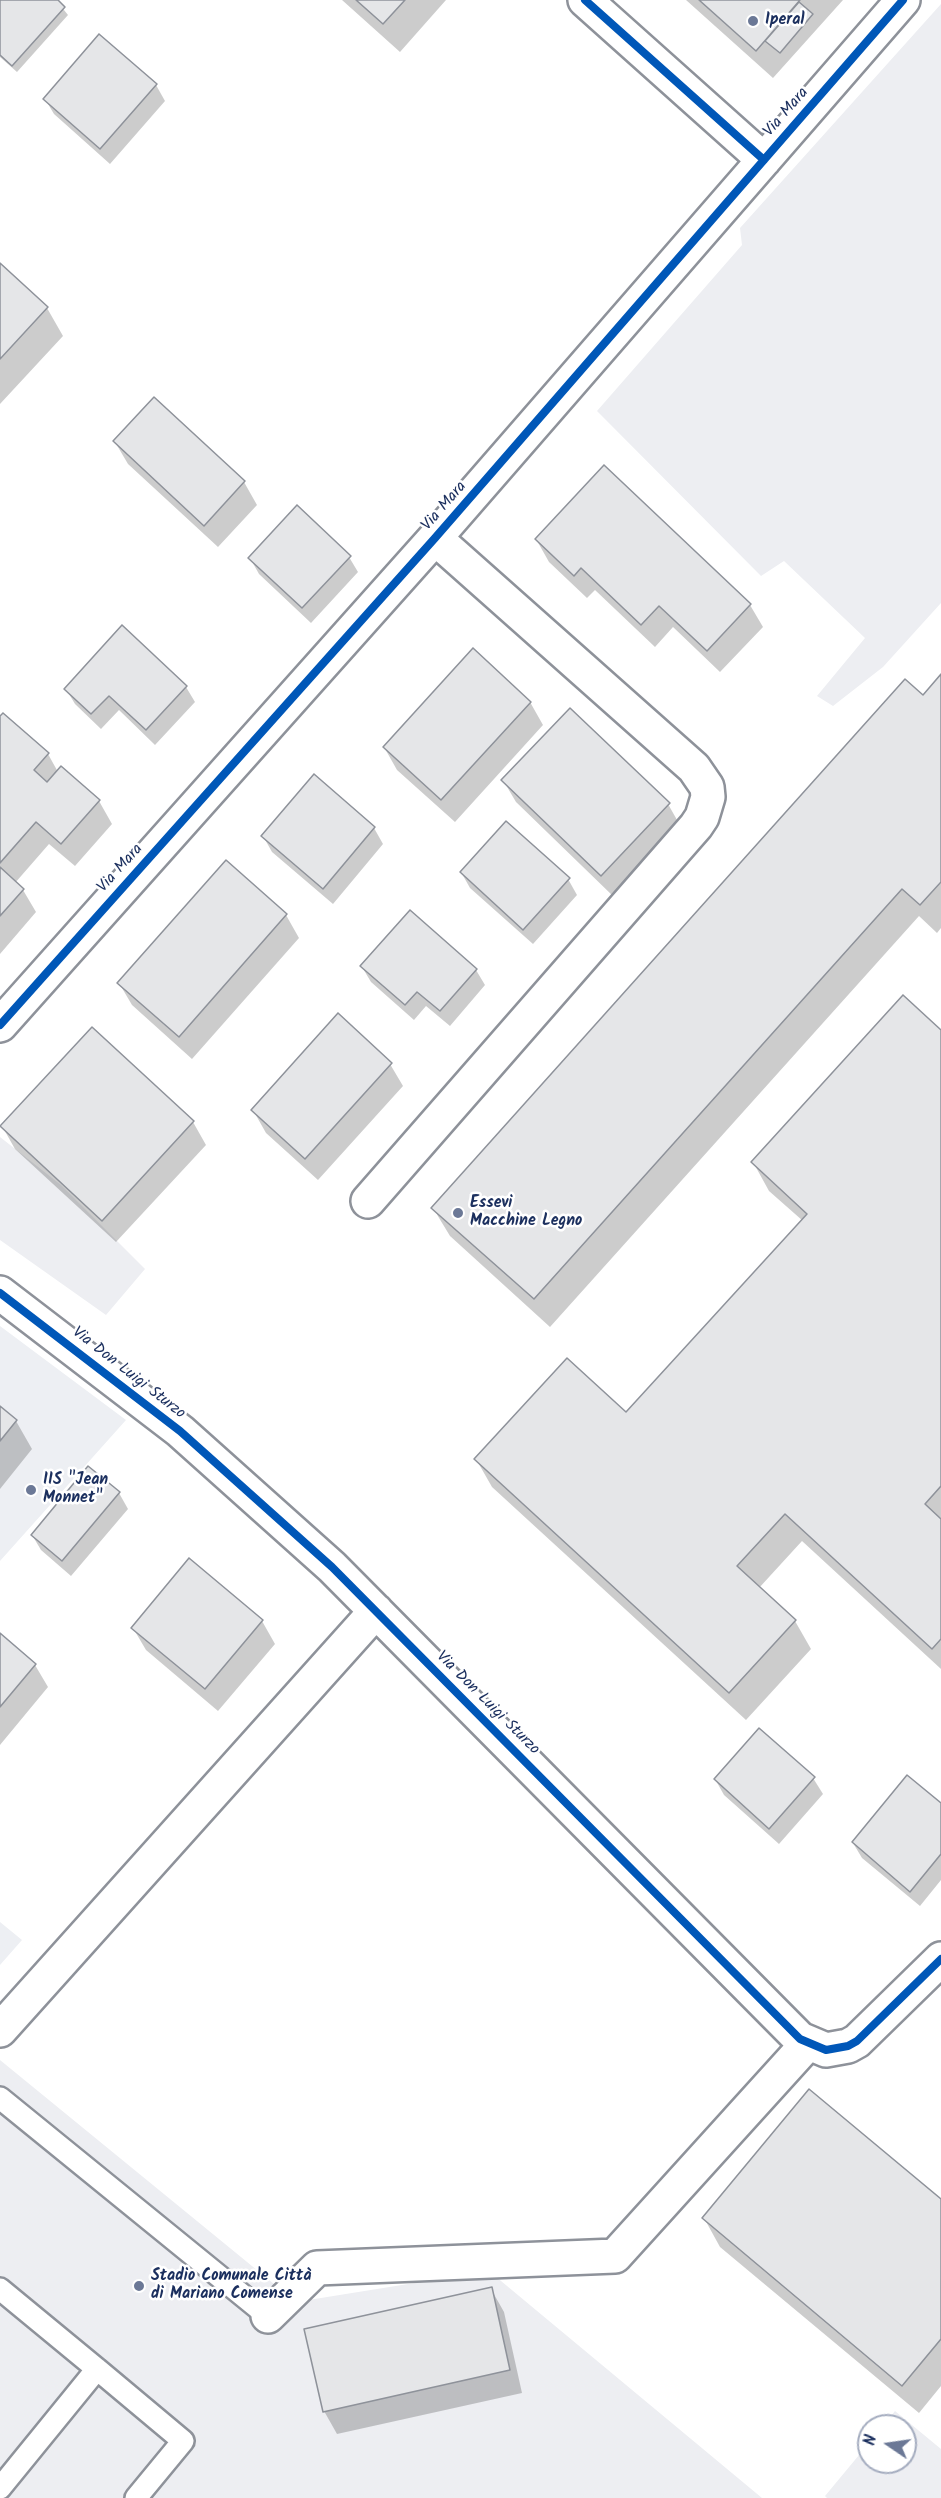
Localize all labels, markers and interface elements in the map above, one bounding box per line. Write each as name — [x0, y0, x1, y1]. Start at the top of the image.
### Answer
place label: Iperal — [765, 11, 805, 31]
marker: Iperal — [746, 14, 760, 28]
street label: Via Mara — [760, 84, 814, 142]
street label: Via Mara — [418, 478, 472, 536]
street label: Via Mara — [94, 841, 148, 897]
place label: Essevi Macchine Legno — [470, 1194, 582, 1232]
marker: Essevi Macchine Legno — [451, 1206, 465, 1220]
street label: Via Don Luigi Sturzo — [67, 1324, 189, 1424]
place label: IIS "Jean Monnet" — [43, 1471, 108, 1509]
marker: IIS "Jean Monnet" — [24, 1483, 38, 1497]
street label: Via Don Luigi Sturzo — [431, 1648, 543, 1760]
place label: Stadio Comunale Città di Mariano Comense — [151, 2267, 311, 2305]
marker: Stadio Comunale Città di Mariano Comense — [132, 2279, 146, 2293]
north arrow — [857, 2414, 917, 2474]
text: N — [858, 2433, 884, 2448]

